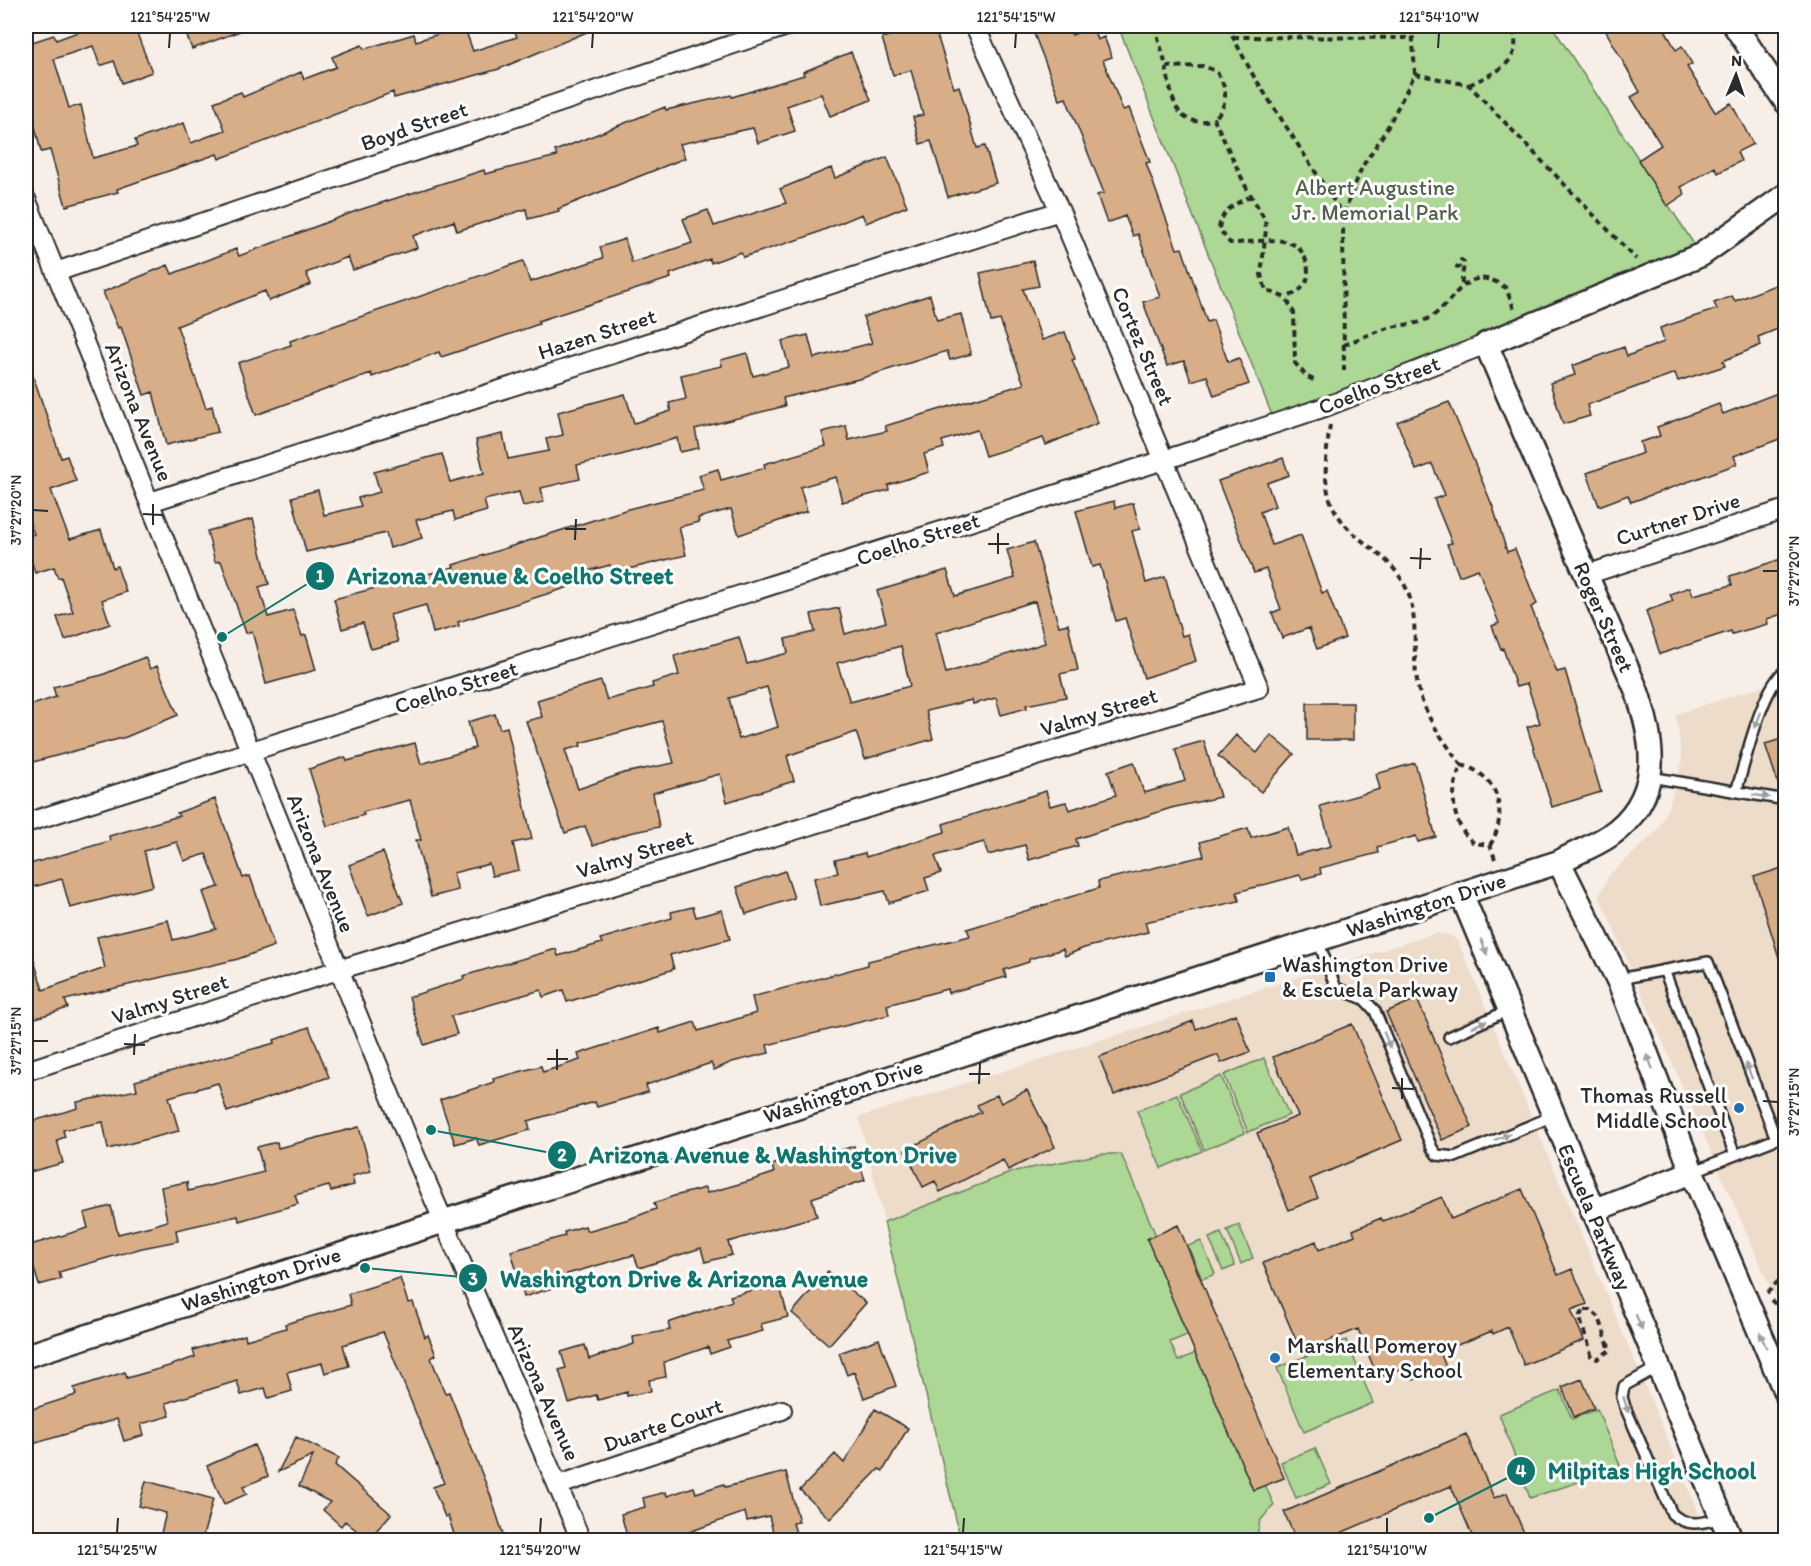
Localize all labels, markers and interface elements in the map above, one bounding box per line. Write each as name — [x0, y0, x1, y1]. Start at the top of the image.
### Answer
text: 121°54'25"W — [130, 8, 210, 26]
text: 121°54'20"W — [552, 8, 634, 26]
text: 121°54'15"W — [976, 8, 1056, 26]
text: 121°54'10"W — [1399, 8, 1479, 26]
north arrow — [1706, 45, 1766, 105]
text: N — [1731, 51, 1742, 70]
street label: Boyd Street — [357, 95, 471, 157]
park label: Albert Augustine Jr. Memorial Park — [1292, 174, 1459, 226]
street label: Cortez Street — [1106, 283, 1180, 409]
street label: Hazen Street — [534, 302, 660, 366]
street label: Arizona Avenue — [99, 339, 179, 485]
street label: Coelho Street — [1314, 349, 1444, 421]
text: 37°27'20"N — [7, 475, 25, 545]
street label: Curtner Drive — [1613, 486, 1743, 552]
street label: Coelho Street — [853, 506, 983, 572]
text: 37°27'20"N — [1785, 536, 1803, 606]
callout: Arizona Avenue & Coelho Street — [305, 555, 686, 597]
street label: Roger Street — [1568, 558, 1640, 676]
text: Arizona Avenue & Coelho Street — [346, 561, 673, 590]
text: 1 — [316, 565, 325, 587]
street label: Coelho Street — [391, 654, 521, 720]
street label: Valmy Street — [1037, 681, 1161, 743]
one-way arrow — [1753, 711, 1763, 729]
street label: Arizona Avenue — [281, 790, 361, 936]
one-way arrow — [1752, 792, 1771, 801]
street label: Valmy Street — [573, 823, 697, 885]
street label: Washington Drive — [1343, 866, 1509, 944]
one-way arrow — [1479, 939, 1489, 957]
place label: Washington Drive & Escuela Parkway — [1282, 951, 1458, 1003]
street label: Valmy Street — [108, 967, 232, 1031]
marker: Washington Drive & Escuela Parkway — [1263, 970, 1277, 984]
text: 37°27'15"N — [7, 1007, 25, 1075]
one-way arrow — [1471, 1019, 1488, 1028]
one-way arrow — [1383, 1031, 1392, 1049]
street label: Washington Drive — [760, 1052, 926, 1130]
one-way arrow — [1645, 1053, 1655, 1071]
one-way arrow — [1744, 1062, 1753, 1080]
text: 37°27'15"N — [1785, 1068, 1803, 1136]
place label: Thomas Russell Middle School — [1580, 1082, 1727, 1134]
marker: Thomas Russell Middle School — [1732, 1101, 1746, 1115]
one-way arrow — [1493, 1132, 1511, 1141]
callout: Arizona Avenue & Washington Drive — [547, 1134, 970, 1176]
text: Arizona Avenue & Washington Drive — [588, 1140, 957, 1170]
street label: Escuela Parkway — [1552, 1140, 1638, 1295]
text: 2 — [557, 1144, 567, 1166]
street label: Washington Drive — [178, 1240, 344, 1318]
callout: Washington Drive & Arizona Avenue — [458, 1257, 880, 1299]
text: Washington Drive & Arizona Avenue — [500, 1264, 868, 1294]
text: 3 — [468, 1268, 478, 1290]
one-way arrow — [1634, 1313, 1644, 1331]
street label: Arizona Avenue — [502, 1319, 586, 1465]
one-way arrow — [1758, 1331, 1768, 1349]
place label: Marshall Pomeroy Elementary School — [1287, 1332, 1462, 1384]
marker: Marshall Pomeroy Elementary School — [1268, 1351, 1282, 1365]
street label: Duarte Court — [600, 1392, 726, 1458]
one-way arrow — [1621, 1396, 1631, 1414]
callout: Milpitas High School — [1506, 1450, 1768, 1492]
text: Milpitas High School — [1548, 1456, 1757, 1486]
text: 4 — [1516, 1460, 1527, 1482]
text: 121°54'25"W — [77, 1541, 157, 1559]
text: 121°54'20"W — [499, 1541, 581, 1559]
text: 121°54'15"W — [923, 1541, 1003, 1559]
text: 121°54'10"W — [1347, 1541, 1427, 1559]

